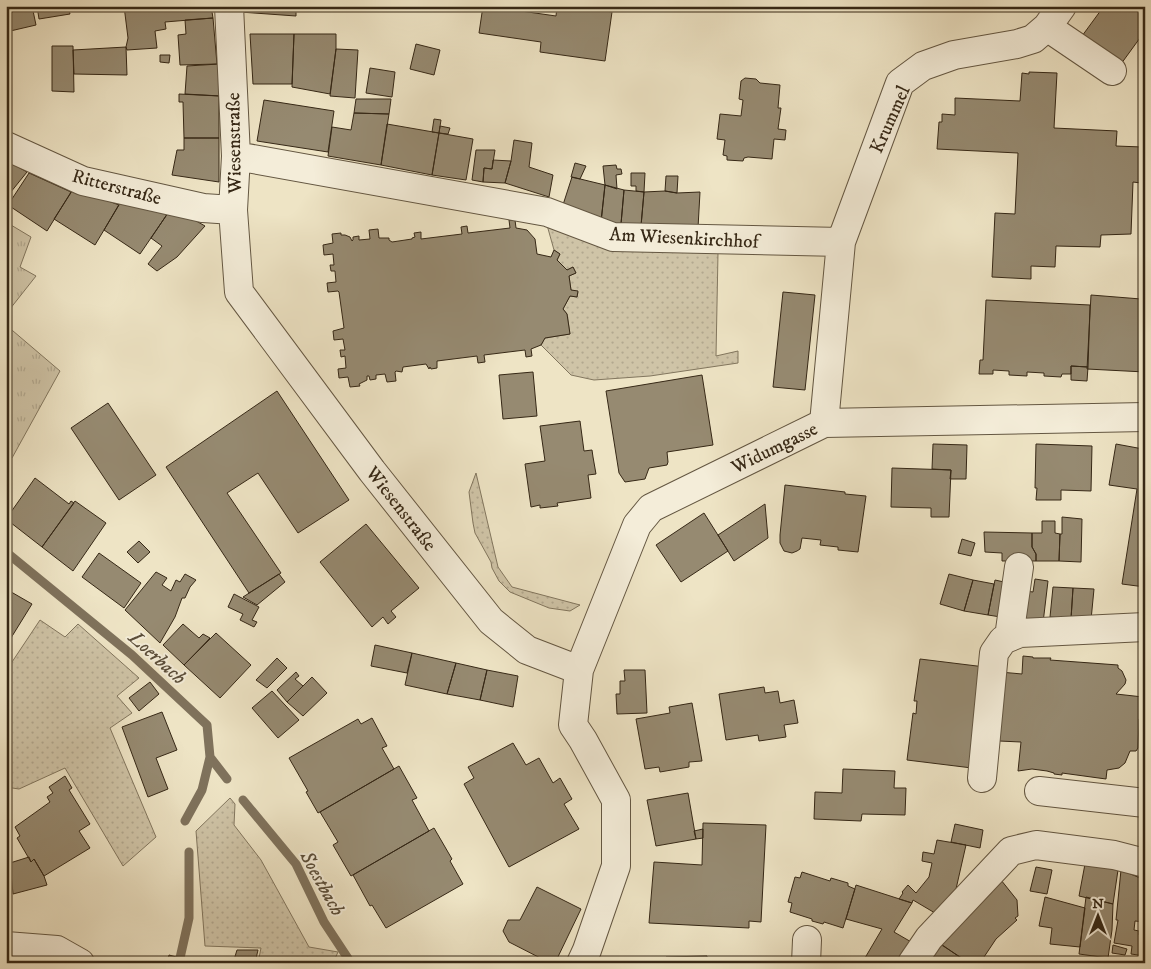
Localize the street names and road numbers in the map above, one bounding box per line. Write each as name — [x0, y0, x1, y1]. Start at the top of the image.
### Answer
street label: Krummel — [865, 82, 916, 157]
street label: Wiesenstraße — [222, 92, 247, 195]
street label: Ritterstraße — [69, 164, 164, 210]
street label: Am Wiesenkirchhof — [609, 223, 762, 254]
street label: Widumgasse — [727, 418, 822, 480]
street label: Wiesenstraße — [360, 461, 441, 556]

